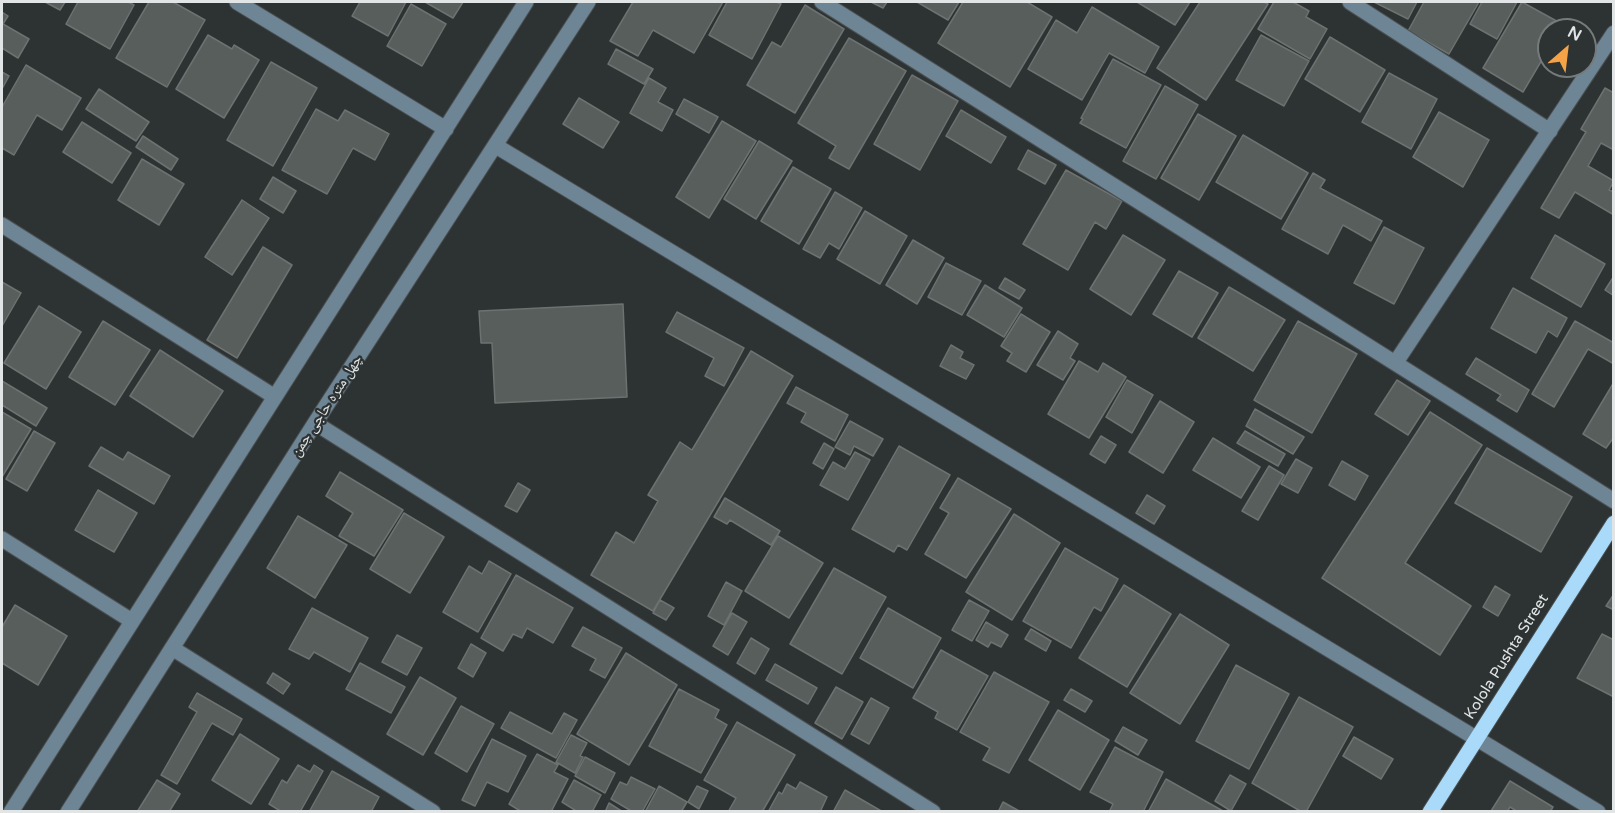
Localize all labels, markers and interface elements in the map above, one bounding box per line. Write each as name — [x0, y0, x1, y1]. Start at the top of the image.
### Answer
north arrow — [1537, 18, 1597, 78]
text: N — [1564, 22, 1585, 46]
street label: چهل متره حاجی چمن — [287, 352, 367, 460]
street label: Kolola Pushta Street — [1461, 591, 1553, 723]

